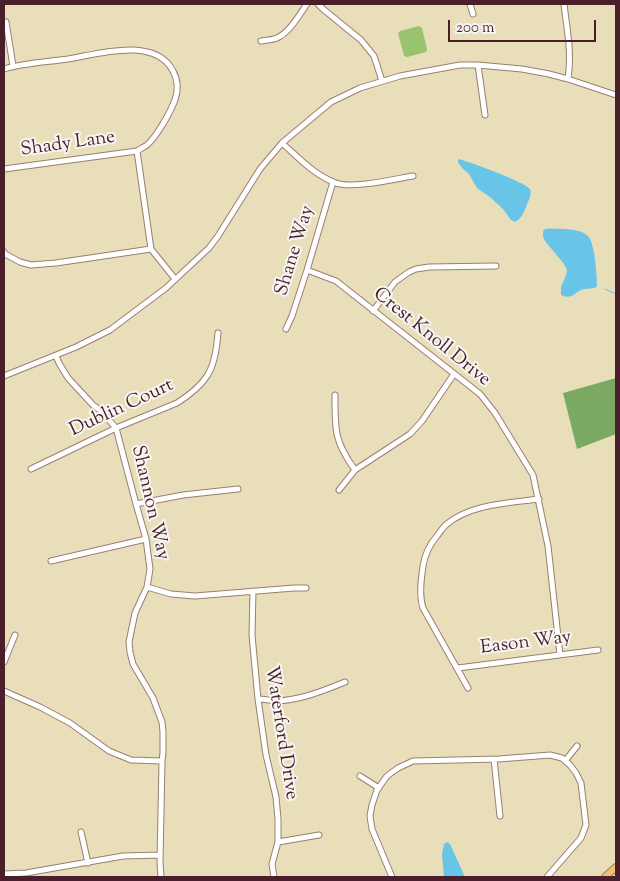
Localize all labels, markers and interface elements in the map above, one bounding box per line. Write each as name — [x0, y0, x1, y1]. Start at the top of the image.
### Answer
scale bar — [450, 10, 598, 42]
text: 200 m — [456, 18, 495, 39]
street label: Shady Lane — [19, 127, 117, 163]
street label: Shane Way — [271, 203, 321, 299]
street label: Crest Knoll Drive — [368, 284, 494, 392]
street label: Dublin Court — [67, 375, 177, 443]
street label: Shannon Way — [125, 443, 173, 563]
street label: Eason Way — [479, 627, 573, 661]
street label: Waterford Drive — [258, 664, 302, 802]

